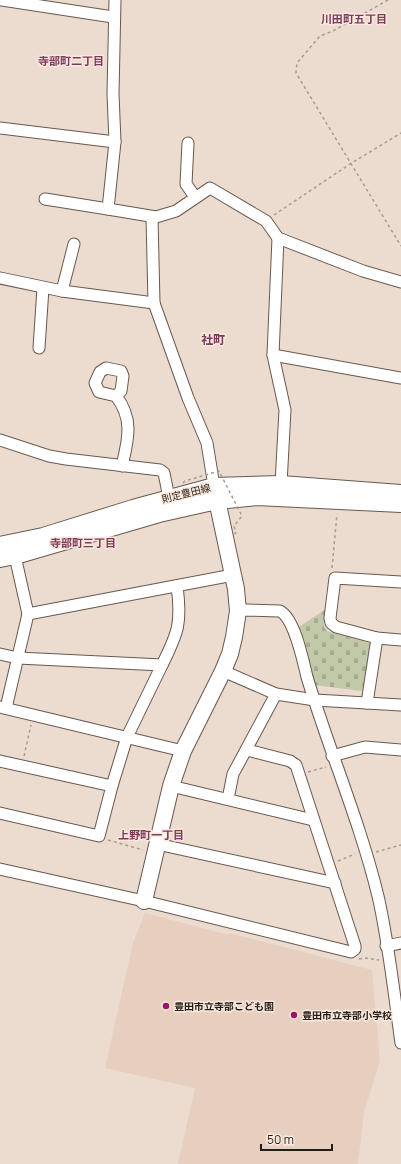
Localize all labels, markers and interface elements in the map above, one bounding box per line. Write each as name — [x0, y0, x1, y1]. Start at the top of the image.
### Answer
district label: 川田町五丁目 — [321, 11, 387, 26]
district label: 寺部町二丁目 — [38, 53, 104, 68]
district label: 社町 — [201, 331, 225, 348]
street label: 則定豊田線 — [160, 480, 212, 506]
district label: 寺部町三丁目 — [50, 535, 116, 550]
district label: 上野町一丁目 — [118, 827, 184, 842]
place label: 豊田市立寺部こども園 — [174, 999, 274, 1013]
marker: 豊田市立寺部こども園 — [161, 1001, 171, 1011]
place label: 豊田市立寺部小学校 — [302, 1008, 392, 1022]
marker: 豊田市立寺部小学校 — [289, 1010, 299, 1020]
scale bar — [261, 1126, 332, 1152]
text: 50 m — [267, 1131, 294, 1148]

